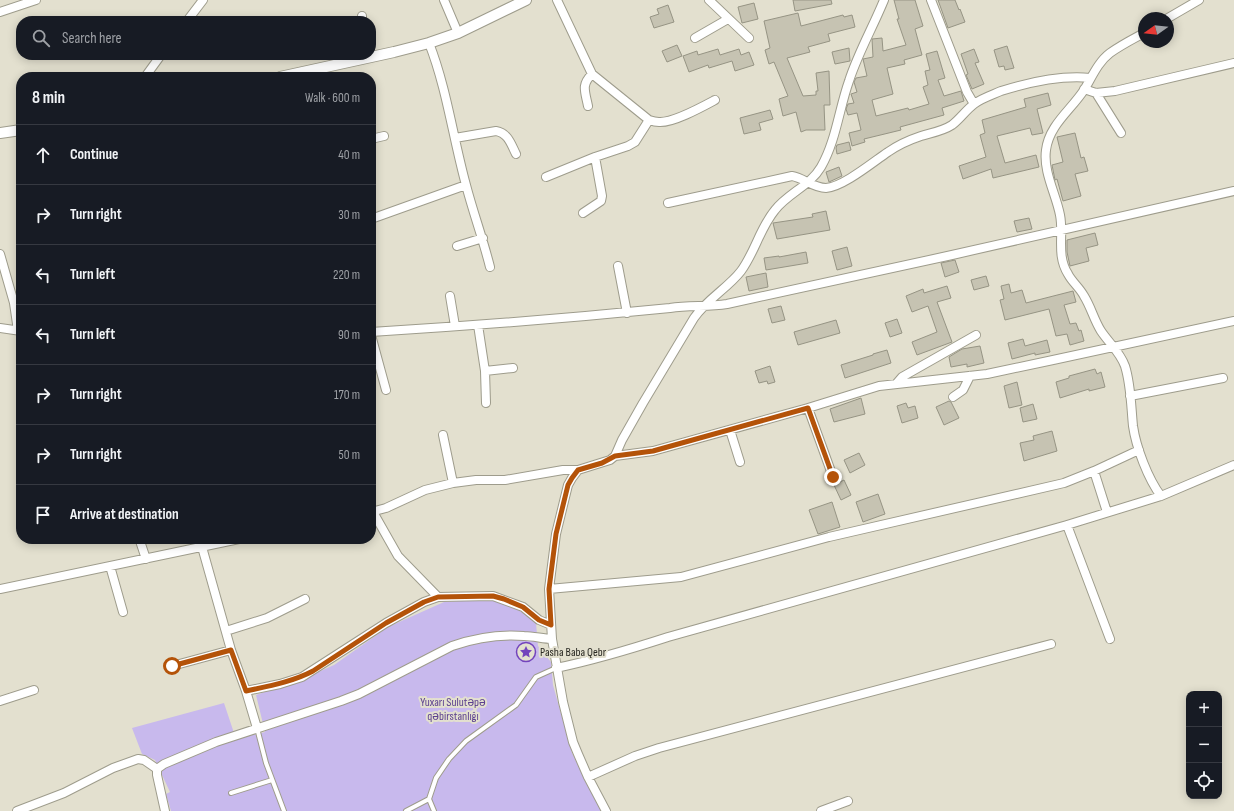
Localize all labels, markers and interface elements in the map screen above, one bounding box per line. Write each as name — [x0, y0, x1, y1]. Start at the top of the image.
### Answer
north arrow — [1138, 12, 1174, 48]
search box — [16, 16, 376, 60]
icon: search — [30, 27, 52, 49]
text: Search here — [62, 29, 122, 48]
text: 8 min — [32, 88, 65, 108]
text: Walk · 600 m — [305, 90, 360, 106]
icon: ahead — [32, 144, 54, 166]
text: Continue — [70, 145, 119, 164]
text: 40 m — [338, 147, 360, 163]
icon: right — [32, 204, 54, 226]
text: Turn right — [70, 205, 122, 224]
text: 30 m — [338, 207, 360, 223]
icon: left — [32, 264, 54, 286]
text: Turn left — [70, 265, 115, 284]
text: 220 m — [333, 267, 360, 283]
icon: left — [32, 324, 54, 346]
text: Turn left — [70, 325, 115, 344]
text: 90 m — [338, 327, 360, 343]
icon: right — [32, 384, 54, 406]
text: Turn right — [70, 385, 122, 404]
text: 170 m — [334, 387, 360, 403]
icon: right — [32, 444, 54, 466]
text: Turn right — [70, 445, 122, 464]
text: 50 m — [339, 447, 360, 463]
route end — [824, 468, 842, 486]
icon: arrive — [32, 504, 54, 526]
text: Arrive at destination — [70, 505, 179, 524]
place icon: Pasha Baba Qebr — [515, 641, 537, 663]
place label: Pasha Baba Qebr — [540, 645, 607, 660]
route start — [163, 657, 181, 675]
map controls — [1186, 691, 1222, 799]
button: + — [1186, 691, 1222, 727]
park label: Yuxarı Sulutəpə qəbirstanlığı — [420, 695, 486, 724]
button: − — [1186, 727, 1222, 763]
button: locate — [1186, 763, 1222, 799]

